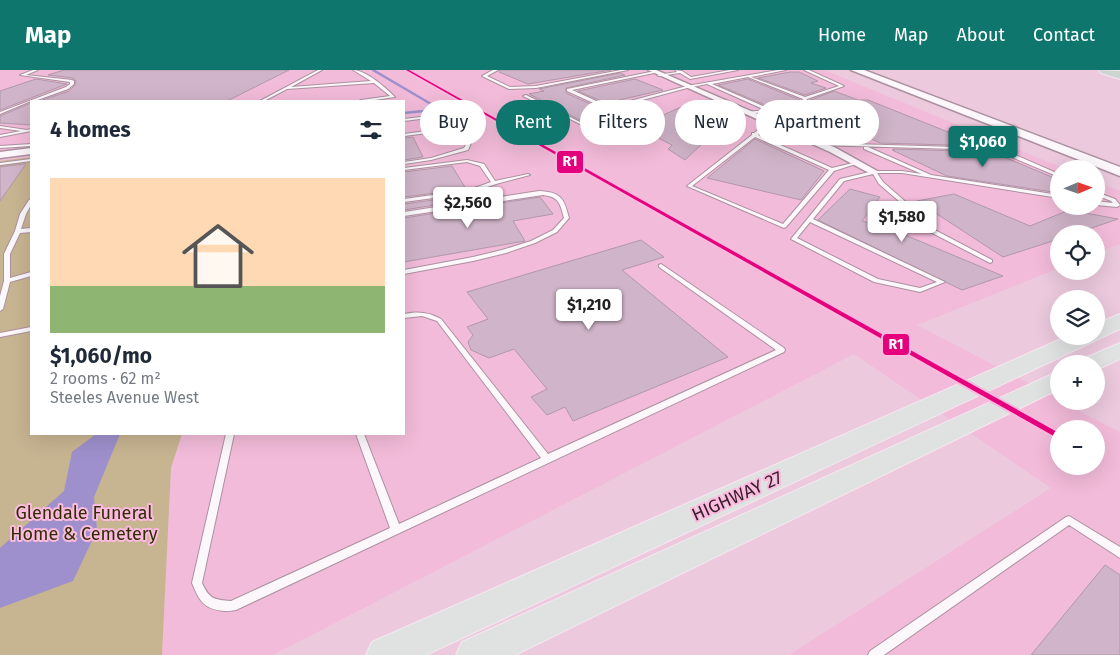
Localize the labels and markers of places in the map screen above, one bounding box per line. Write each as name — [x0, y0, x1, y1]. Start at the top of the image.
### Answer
pin: $1,060 — [942, 126, 1024, 168]
pin: $2,560 — [427, 186, 509, 229]
pin: $1,580 — [861, 200, 943, 243]
pin: $1,210 — [548, 288, 630, 331]

